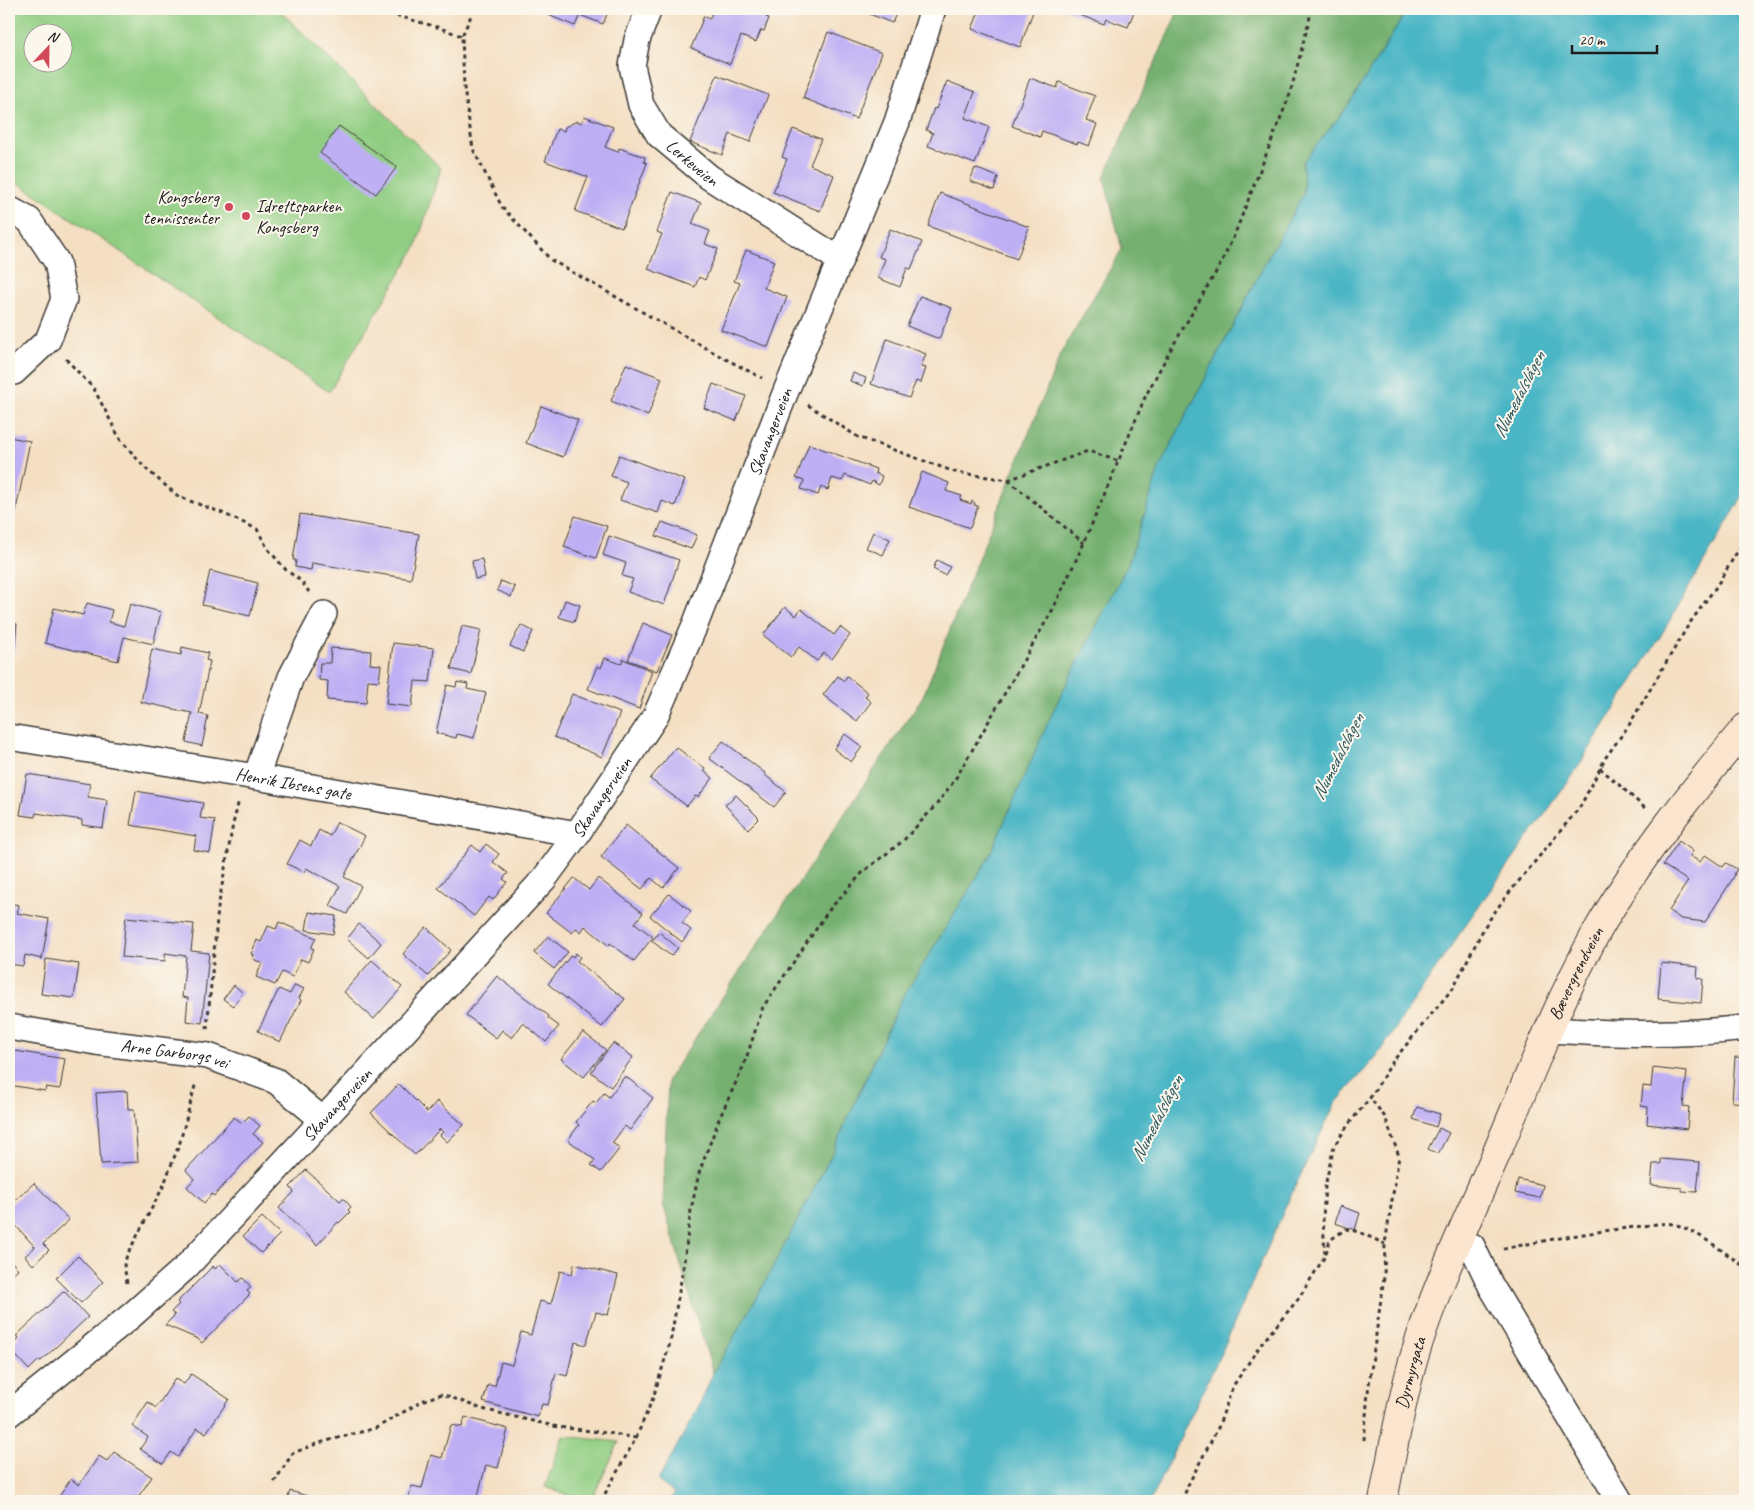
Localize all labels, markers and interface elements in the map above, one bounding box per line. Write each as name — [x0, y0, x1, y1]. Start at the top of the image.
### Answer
north arrow — [22, 22, 72, 72]
scale bar — [1572, 22, 1656, 54]
text: N — [45, 27, 62, 47]
text: 20 m — [1579, 31, 1606, 50]
street label: Lerkeveien — [661, 135, 723, 191]
place label: Kongsberg tennissenter — [143, 186, 221, 229]
place label: Idrettsparken Kongsberg — [256, 195, 342, 238]
marker: Kongsberg tennissenter — [223, 201, 235, 213]
marker: Idrettsparken Kongsberg — [240, 210, 252, 222]
water label: Numedalslågen — [1487, 346, 1551, 441]
street label: Skavangerveien — [743, 384, 797, 479]
water label: Numedalslågen — [1306, 708, 1370, 803]
street label: Skavangerveien — [567, 752, 637, 842]
street label: Henrik Ibsens gate — [234, 763, 354, 805]
street label: Bævergrendveien — [1544, 922, 1609, 1023]
street label: Arne Garborgs vei — [120, 1034, 234, 1075]
street label: Skavangerveien — [298, 1062, 377, 1146]
water label: Numedalslågen — [1125, 1070, 1189, 1165]
street label: Dyrmyrgata — [1390, 1333, 1431, 1411]

